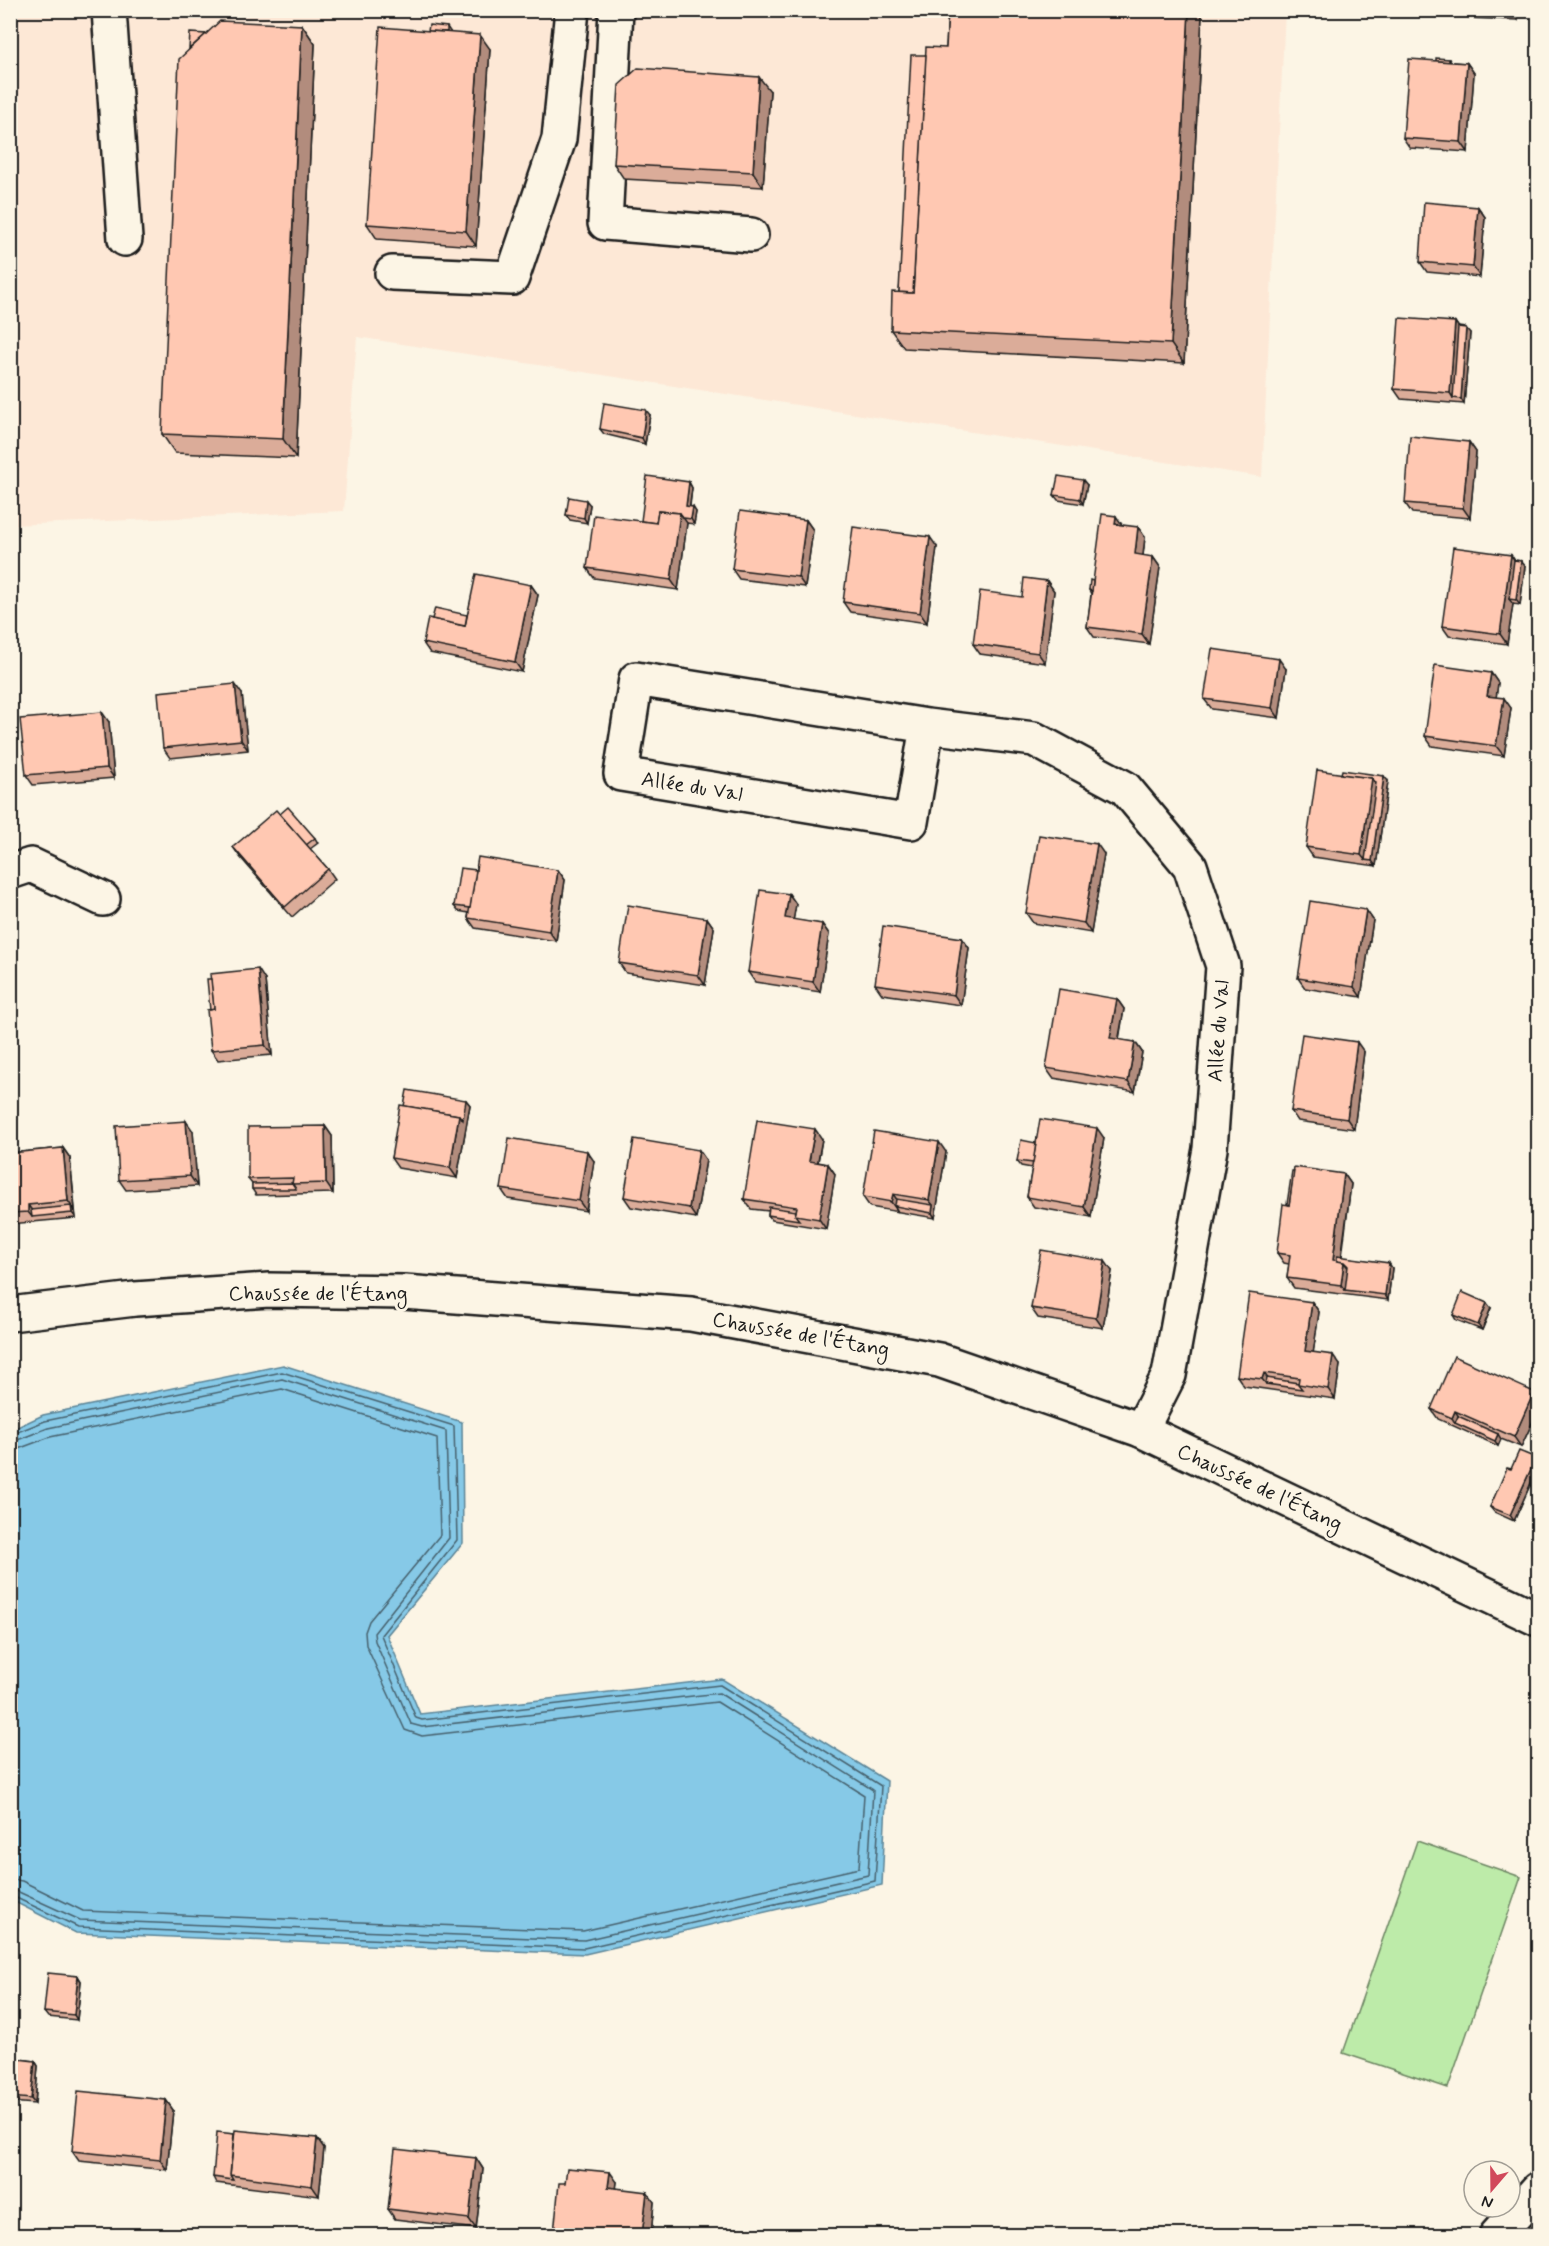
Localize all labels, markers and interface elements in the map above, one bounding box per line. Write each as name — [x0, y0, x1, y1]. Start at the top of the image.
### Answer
street label: Allée du Val — [639, 765, 744, 809]
street label: Allée du Val — [1201, 979, 1237, 1083]
street label: Chaussée de l'Étang — [228, 1280, 408, 1309]
street label: Chaussée de l'Étang — [710, 1306, 891, 1365]
street label: Chaussée de l'Étang — [1172, 1437, 1347, 1539]
north arrow — [1462, 2159, 1522, 2219]
text: N — [1479, 2190, 1496, 2213]

